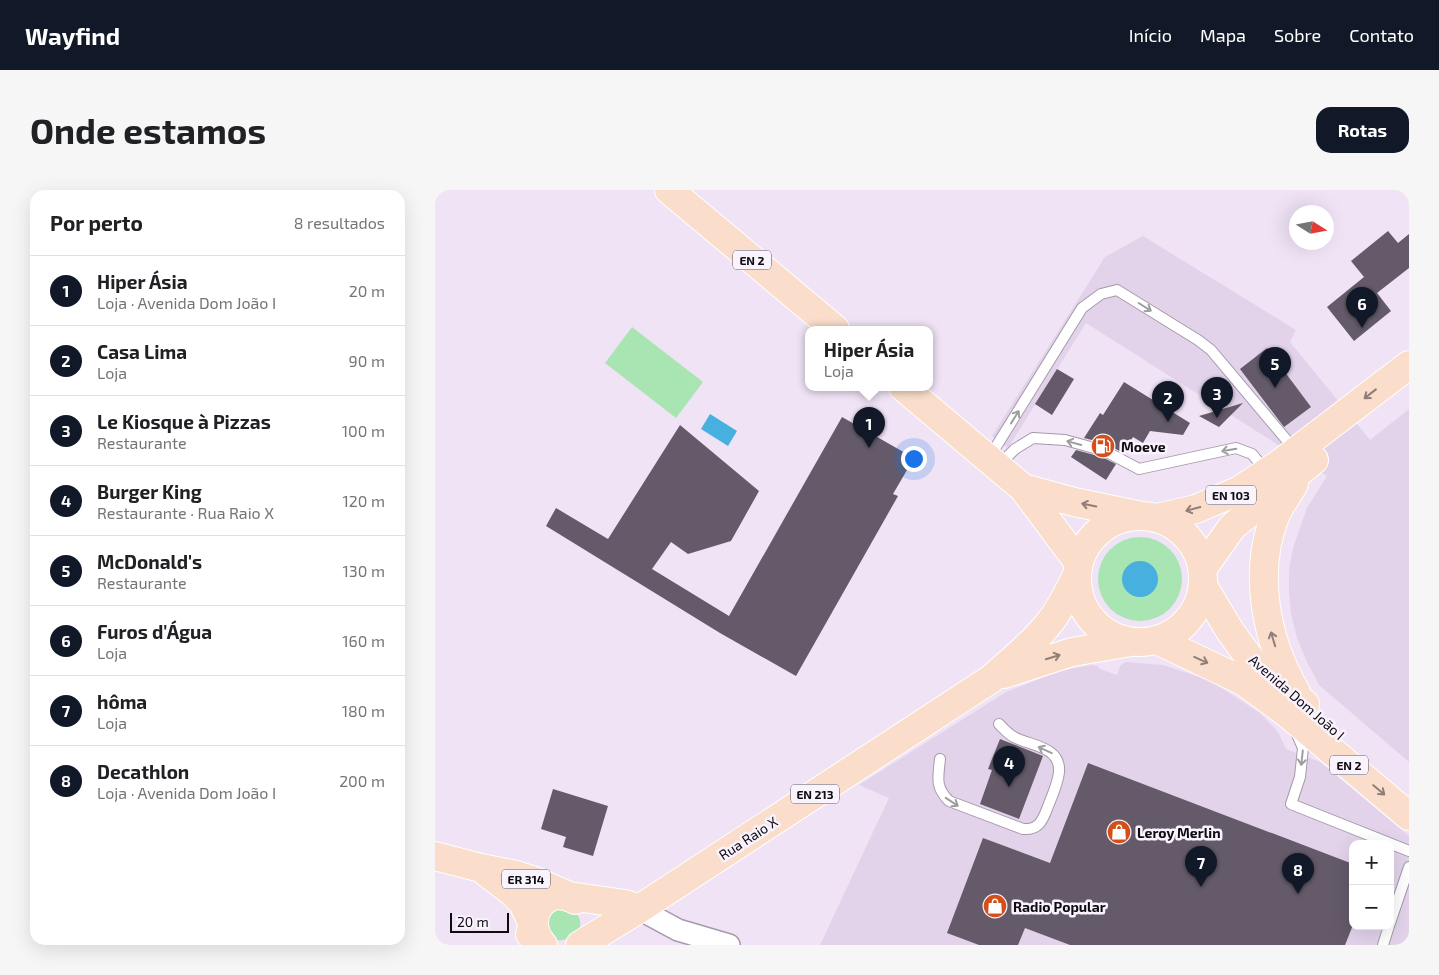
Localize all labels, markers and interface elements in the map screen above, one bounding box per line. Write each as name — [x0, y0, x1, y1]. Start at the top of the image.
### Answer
text: Wayfind — [25, 21, 120, 50]
text: Início — [1129, 24, 1172, 46]
text: Mapa — [1200, 24, 1246, 46]
text: Sobre — [1274, 24, 1321, 46]
text: Contato — [1349, 24, 1414, 46]
button: Rotas — [1316, 107, 1409, 153]
text: Onde estamos — [30, 109, 266, 151]
north arrow — [1289, 205, 1334, 250]
text: Por perto — [50, 210, 143, 235]
text: 8 resultados — [294, 213, 385, 232]
road number: EN 2 — [733, 250, 771, 270]
text: Hiper Ásia — [97, 270, 187, 293]
text: 1 — [63, 281, 69, 300]
text: 20 m — [349, 281, 385, 300]
pin: 6 — [1346, 287, 1378, 328]
text: Loja · Avenida Dom João I — [97, 293, 276, 312]
one-way arrow — [1137, 302, 1151, 312]
popup — [805, 326, 933, 391]
text: Hiper Ásia — [824, 338, 914, 361]
text: Casa Lima — [97, 340, 187, 363]
pin: 5 — [1259, 347, 1291, 388]
text: 2 — [61, 351, 71, 370]
text: 90 m — [349, 351, 385, 370]
text: Loja — [824, 361, 854, 380]
text: Loja — [97, 363, 127, 382]
pin: 3 — [1201, 377, 1233, 418]
pin: 2 — [1152, 381, 1184, 422]
one-way arrow — [1364, 389, 1377, 400]
pin: 1 — [853, 407, 885, 448]
text: Le Kiosque à Pizzas — [97, 410, 271, 433]
one-way arrow — [1010, 411, 1020, 425]
text: 3 — [61, 421, 71, 440]
text: 100 m — [342, 421, 385, 440]
text: Restaurante — [97, 433, 187, 452]
fuel station icon: Moeve — [1090, 433, 1116, 459]
one-way arrow — [1067, 437, 1083, 447]
place label: Moeve — [1121, 438, 1166, 455]
one-way arrow — [1222, 445, 1238, 455]
your location — [901, 446, 927, 472]
text: Burger King — [97, 480, 202, 503]
road number: EN 103 — [1206, 486, 1256, 504]
text: 4 — [61, 491, 71, 510]
text: 120 m — [342, 491, 385, 510]
one-way arrow — [1081, 500, 1097, 509]
text: Restaurante · Rua Raio X — [97, 503, 274, 522]
one-way arrow — [1186, 505, 1202, 514]
text: McDonald's — [97, 550, 202, 573]
text: 5 — [62, 561, 70, 580]
text: 130 m — [343, 561, 385, 580]
text: Restaurante — [97, 573, 187, 592]
text: Furos d'Água — [97, 620, 212, 643]
text: 6 — [61, 631, 71, 650]
text: 160 m — [342, 631, 385, 650]
one-way arrow — [1267, 632, 1277, 648]
text: Loja — [97, 643, 127, 662]
street label: Avenida Dom João I — [1246, 651, 1348, 743]
one-way arrow — [1045, 652, 1061, 662]
one-way arrow — [1193, 656, 1208, 665]
text: hôma — [97, 690, 147, 713]
text: 7 — [62, 701, 70, 720]
text: 180 m — [342, 701, 385, 720]
text: Loja — [97, 713, 127, 732]
one-way arrow — [1038, 744, 1053, 754]
pin: 4 — [993, 746, 1025, 787]
one-way arrow — [1297, 750, 1307, 766]
road number: EN 2 — [1330, 756, 1368, 774]
text: Decathlon — [97, 760, 189, 783]
text: 8 — [61, 771, 71, 790]
text: 200 m — [339, 771, 385, 790]
text: Loja · Avenida Dom João I — [97, 783, 276, 802]
road number: EN 213 — [791, 784, 839, 804]
one-way arrow — [1372, 785, 1385, 796]
one-way arrow — [945, 796, 959, 807]
street label: Rua Raio X — [715, 812, 781, 863]
shop icon: Leroy Merlin — [1106, 819, 1132, 845]
place label: Leroy Merlin — [1137, 824, 1221, 841]
map controls — [1349, 840, 1394, 930]
button: + — [1349, 840, 1394, 885]
pin: 7 — [1185, 846, 1217, 887]
pin: 8 — [1282, 853, 1314, 894]
road number: ER 314 — [502, 870, 550, 889]
button: − — [1349, 885, 1394, 930]
shop icon: Radio Popular — [982, 893, 1008, 919]
place label: Radio Popular — [1013, 898, 1106, 915]
scale bar — [450, 910, 509, 933]
text: 20 m — [457, 913, 489, 930]

